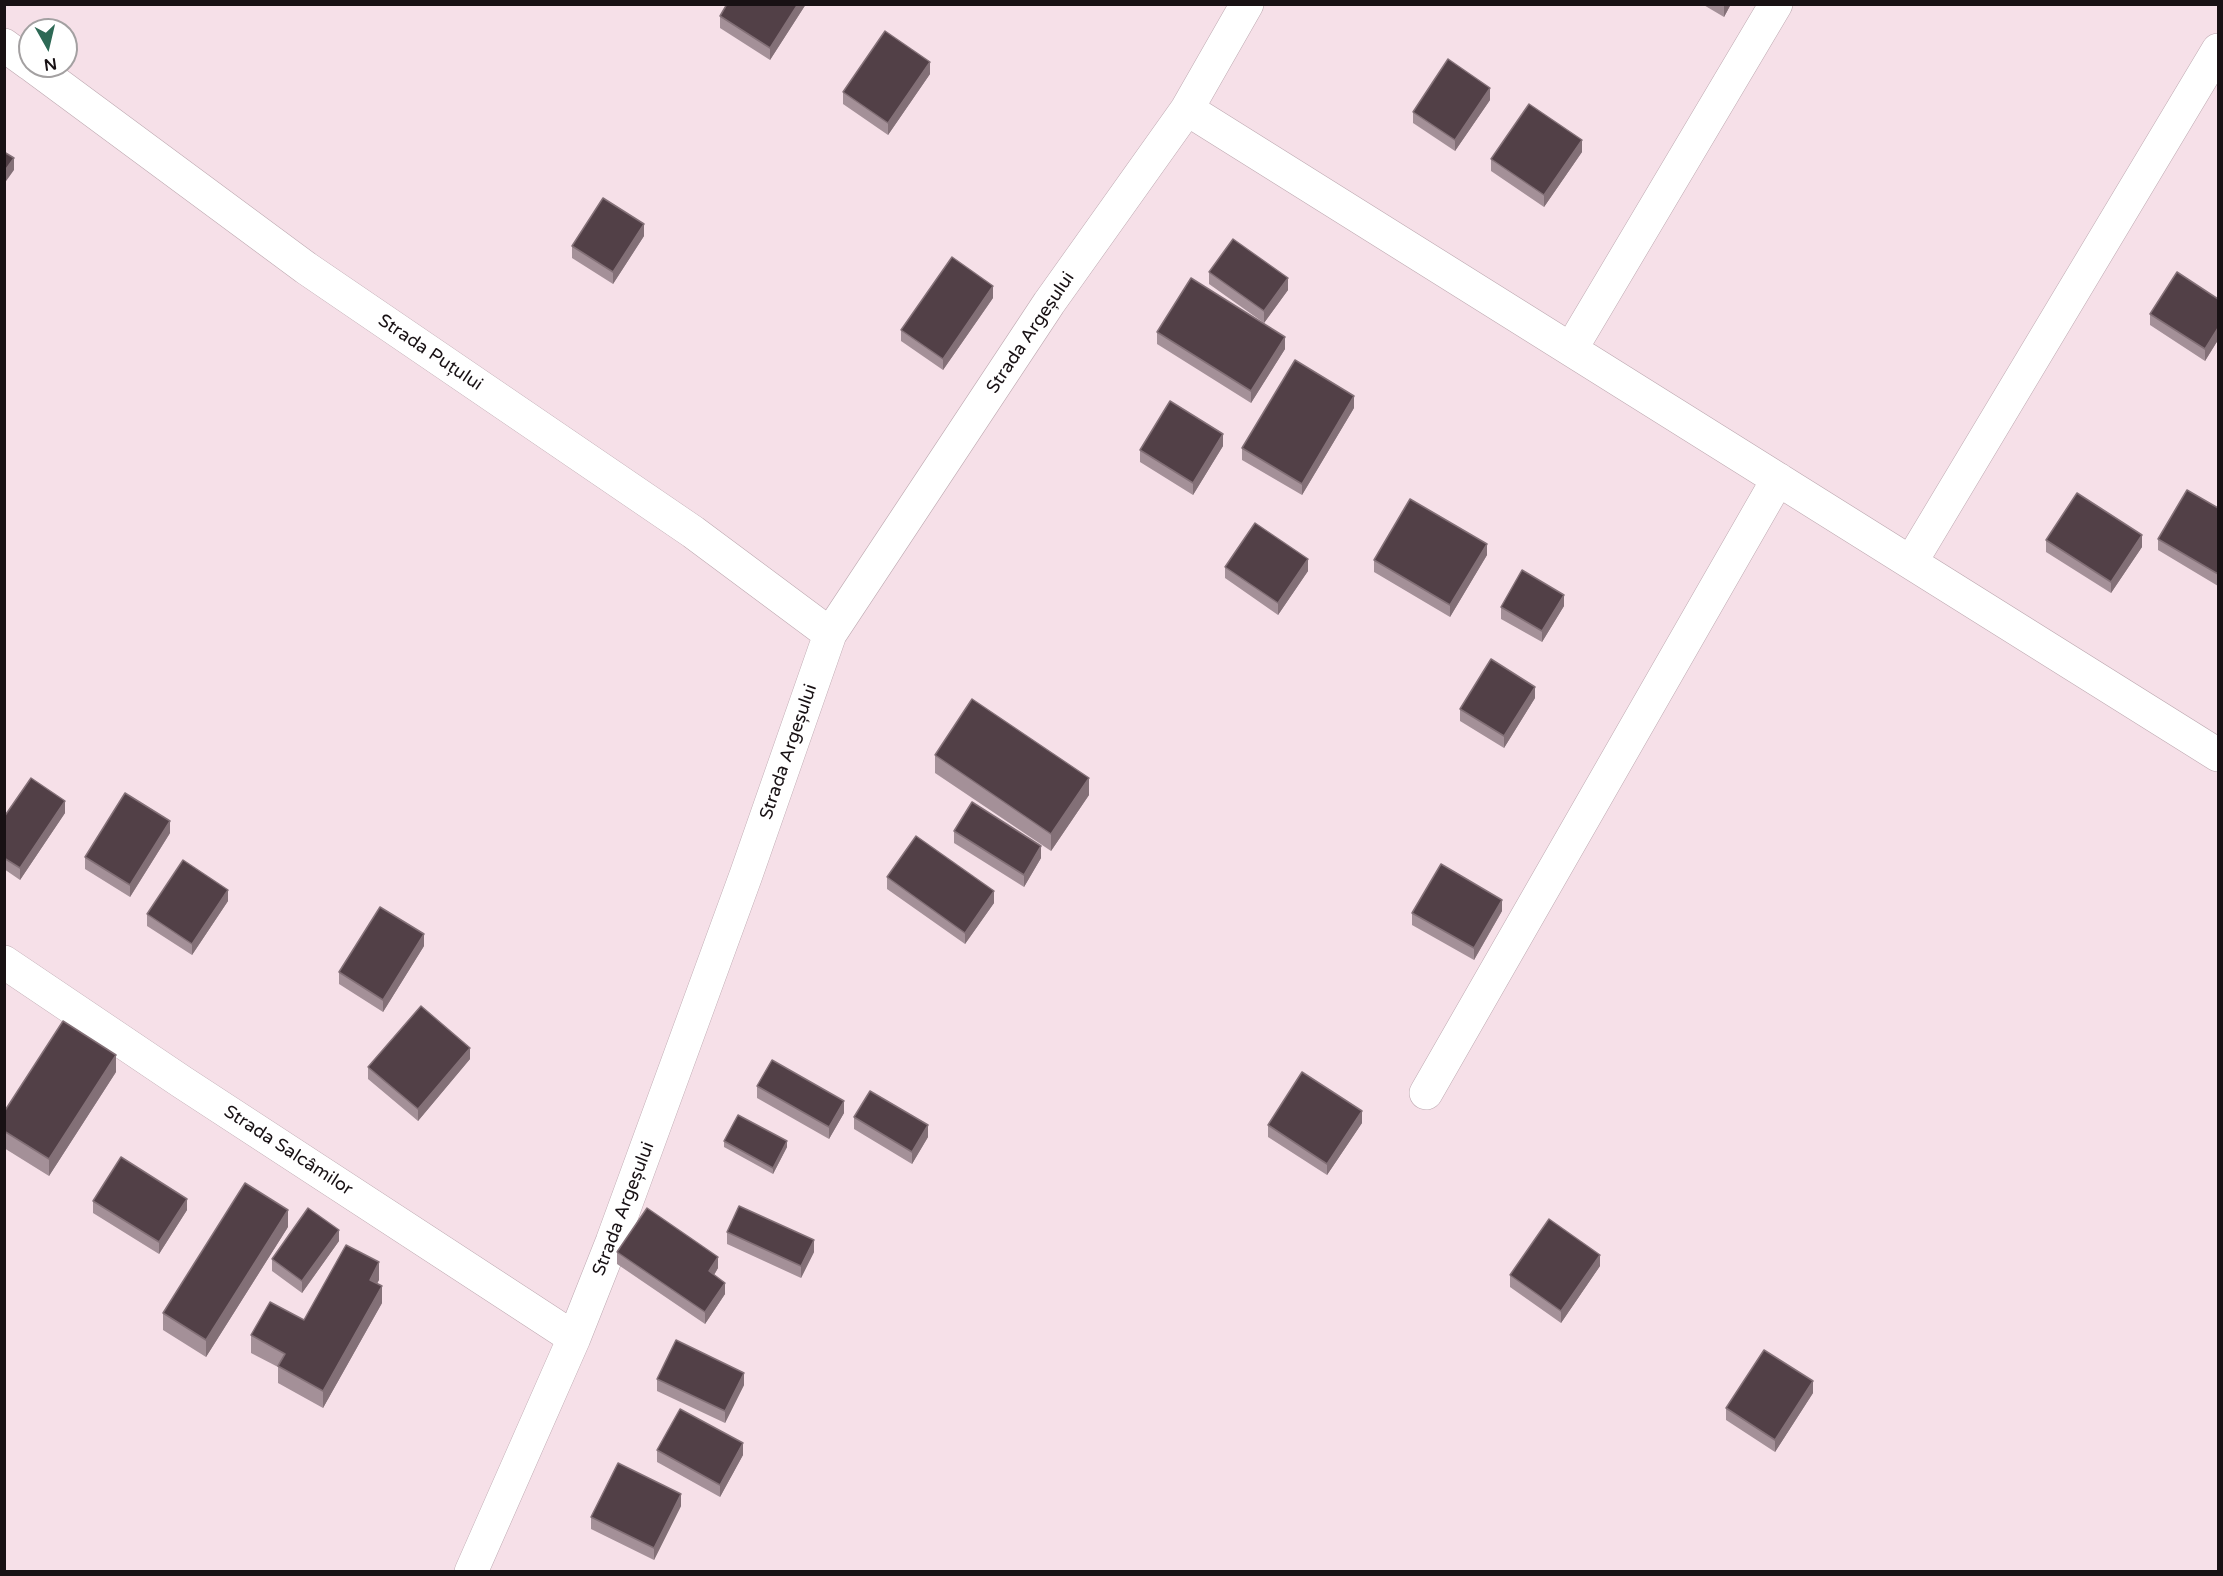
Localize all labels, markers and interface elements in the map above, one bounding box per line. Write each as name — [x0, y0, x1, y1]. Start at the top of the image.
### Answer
north arrow — [18, 18, 78, 78]
text: N — [42, 53, 58, 75]
street label: Strada Argeșului — [982, 268, 1080, 398]
street label: Strada Puțului — [374, 310, 486, 396]
street label: Strada Argeșului — [756, 681, 822, 823]
street label: Strada Salcâmilor — [219, 1101, 357, 1201]
street label: Strada Argeșului — [589, 1139, 659, 1279]

